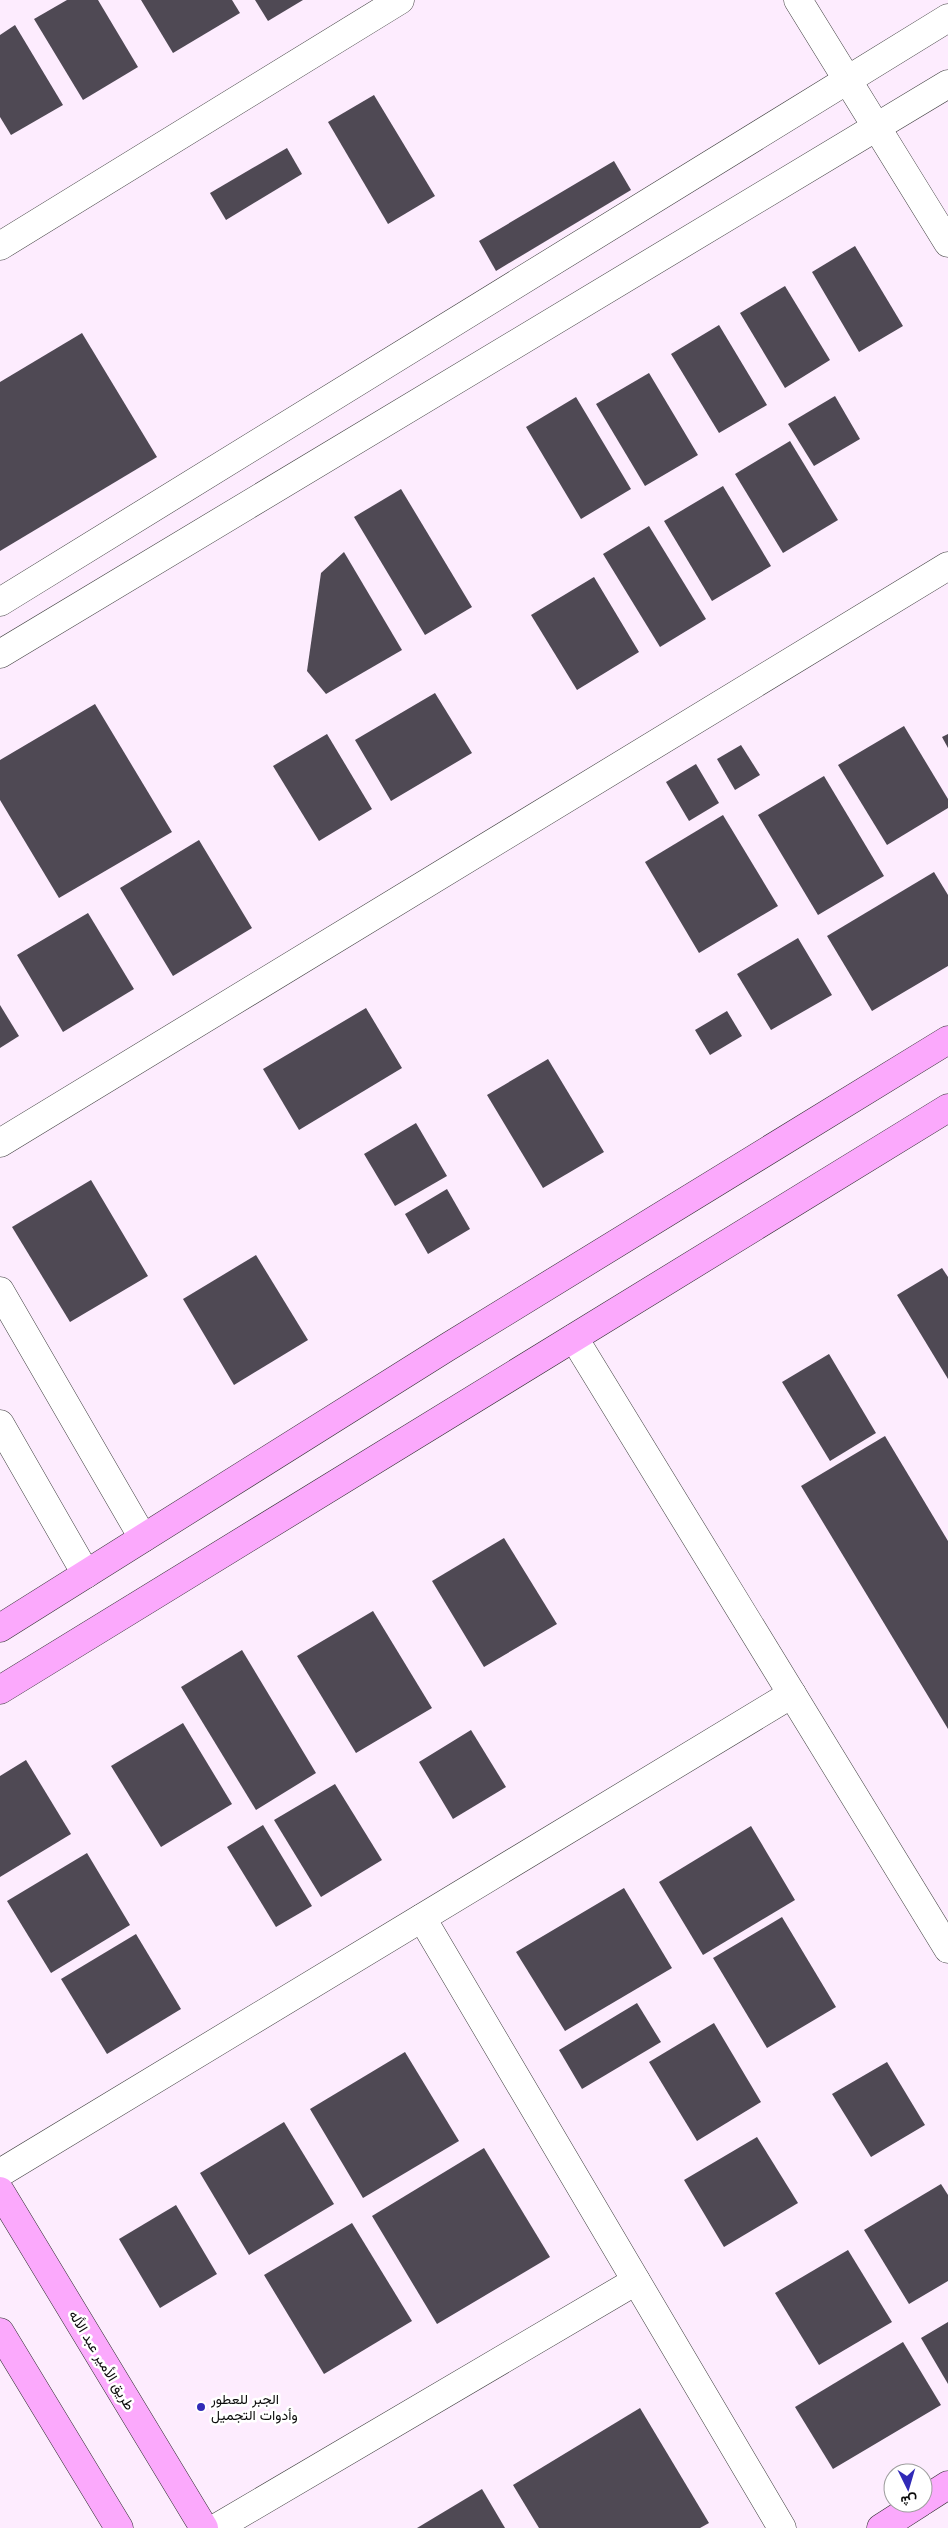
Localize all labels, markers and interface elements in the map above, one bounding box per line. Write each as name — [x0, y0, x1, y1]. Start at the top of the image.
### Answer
street label: طريق الأمير عبد الأله — [65, 2307, 139, 2413]
place label: الجبر للعطور وأدوات التجميل — [210, 2390, 298, 2424]
marker: الجبر للعطور وأدوات التجميل — [195, 2401, 207, 2413]
north arrow — [883, 2463, 933, 2513]
text: ش — [900, 2491, 918, 2511]

